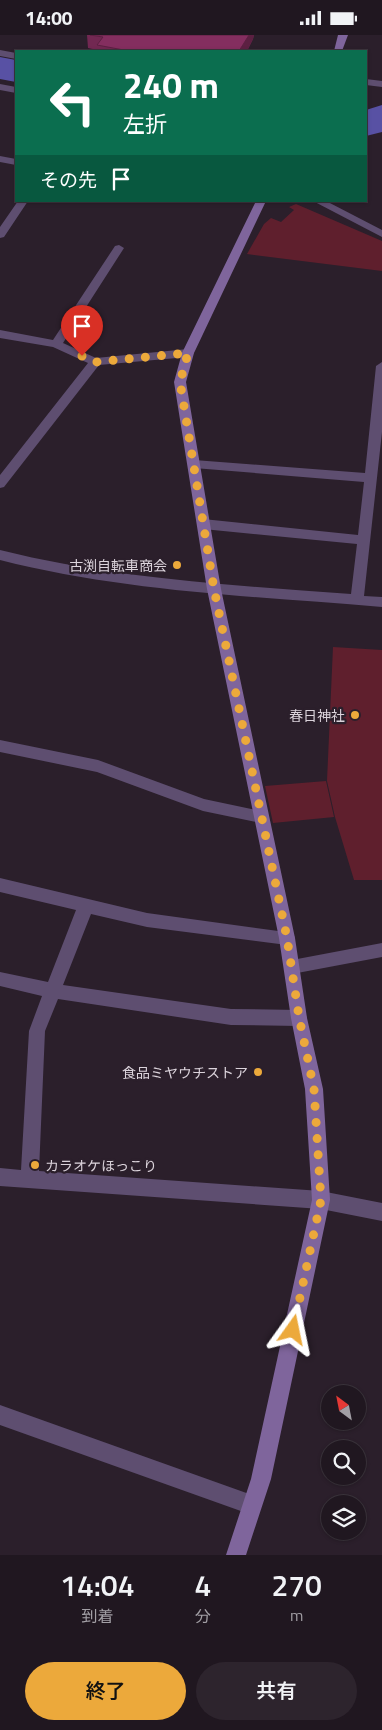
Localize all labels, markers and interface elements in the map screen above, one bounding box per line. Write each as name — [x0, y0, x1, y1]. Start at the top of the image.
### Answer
text: 14:00 — [25, 3, 72, 32]
text: 240 m — [123, 58, 219, 112]
icon: left — [40, 70, 105, 135]
text: 左折 — [123, 107, 167, 141]
text: その先 — [40, 165, 97, 194]
icon: arrive — [107, 165, 135, 193]
pin — [61, 305, 103, 356]
icon: arrive — [68, 312, 96, 340]
place label: 古渕自転車商会 — [69, 555, 167, 576]
marker: 古渕自転車商会 — [171, 559, 183, 571]
place label: 春日神社 — [289, 705, 345, 726]
marker: 春日神社 — [349, 709, 361, 721]
place label: 食品ミヤウチストア — [122, 1062, 248, 1083]
marker: 食品ミヤウチストア — [252, 1066, 264, 1078]
place label: カラオケほっこり — [45, 1155, 157, 1176]
marker: カラオケほっこり — [29, 1159, 41, 1171]
position arrow — [266, 1303, 318, 1355]
north arrow — [321, 1385, 366, 1430]
map controls — [321, 1385, 366, 1540]
button: search — [321, 1440, 366, 1485]
button: layers — [321, 1495, 366, 1540]
text: 14:04 — [60, 1562, 134, 1608]
text: 4 — [195, 1562, 211, 1608]
text: 270 — [271, 1562, 322, 1608]
text: m — [290, 1603, 303, 1627]
text: 到着 — [81, 1604, 113, 1628]
text: 分 — [195, 1604, 211, 1628]
button: 終了 — [25, 1662, 186, 1720]
button: 共有 — [196, 1662, 357, 1720]

